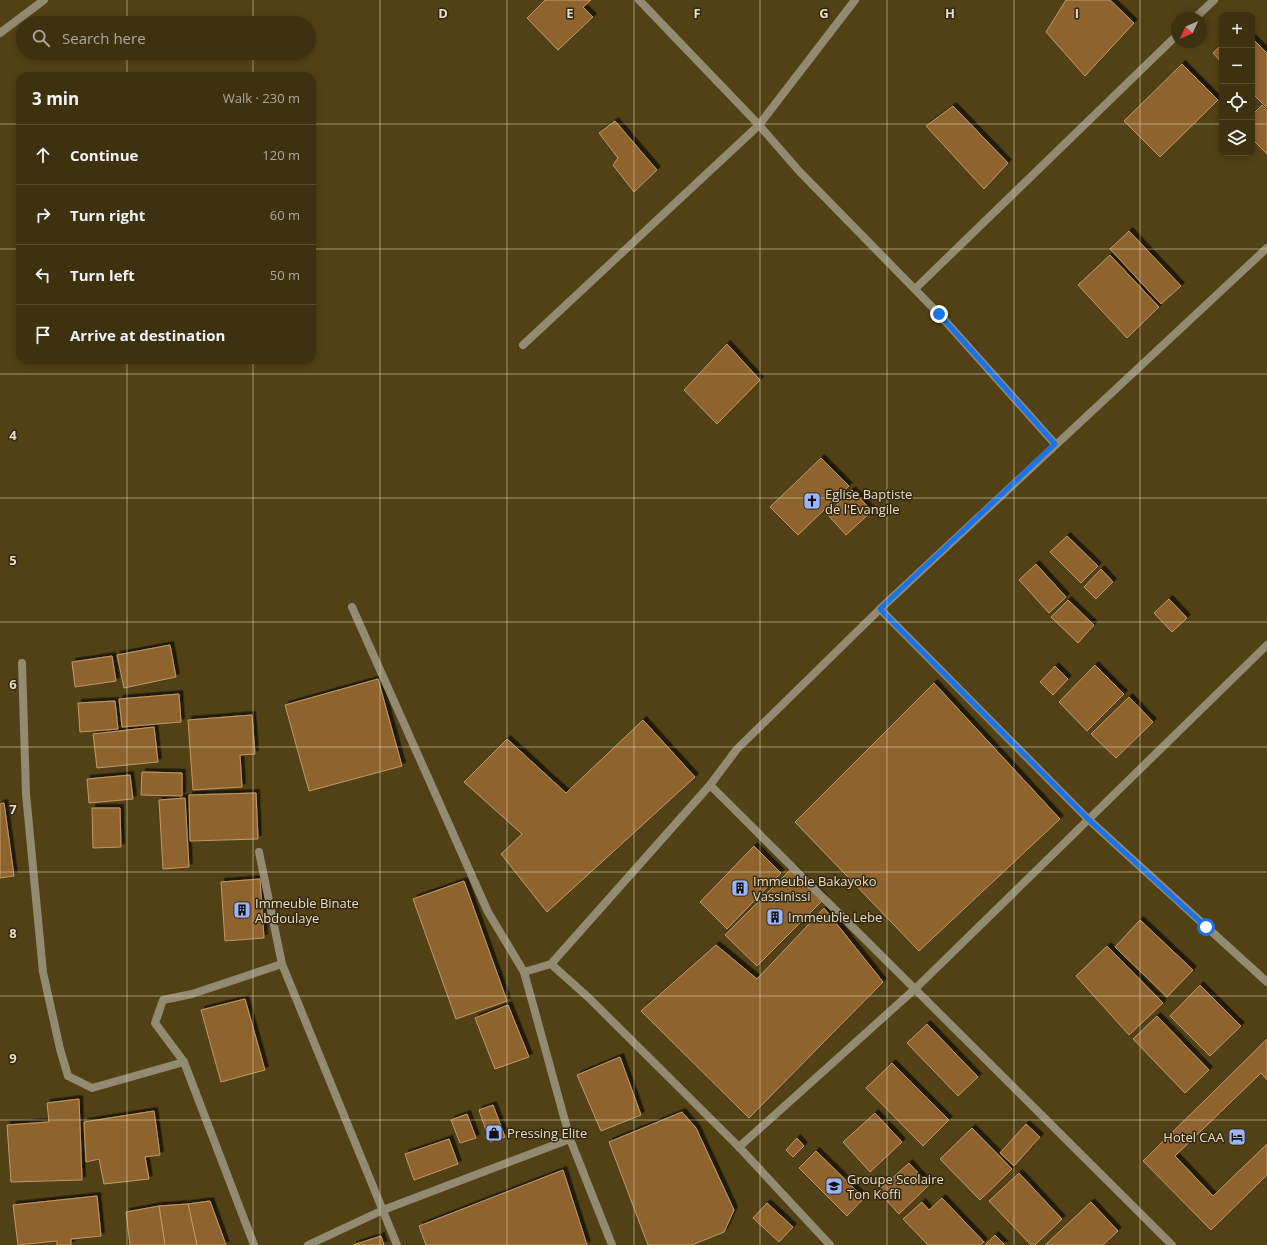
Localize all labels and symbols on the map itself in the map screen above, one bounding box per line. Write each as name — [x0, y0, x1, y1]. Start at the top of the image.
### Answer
text: D — [438, 4, 448, 22]
text: E — [566, 4, 574, 22]
text: F — [693, 4, 701, 22]
text: G — [819, 4, 829, 22]
text: H — [945, 4, 955, 22]
text: I — [1075, 4, 1079, 22]
north arrow — [1171, 12, 1207, 48]
route end — [930, 305, 948, 323]
text: 4 — [9, 426, 17, 444]
place label: Eglise Baptiste de l'Evangile — [825, 485, 912, 518]
church icon: Eglise Baptiste de l'Evangile — [802, 491, 822, 511]
text: 5 — [9, 551, 17, 569]
text: 6 — [9, 675, 17, 693]
text: 7 — [9, 800, 17, 818]
place label: Immeuble Bakayoko Vassinissi — [753, 872, 877, 905]
building icon: Immeuble Bakayoko Vassinissi — [730, 878, 750, 898]
place label: Immeuble Binate Abdoulaye — [255, 894, 359, 927]
building icon: Immeuble Binate Abdoulaye — [232, 900, 252, 920]
building icon: Immeuble Lebe — [765, 907, 785, 927]
place label: Immeuble Lebe — [788, 908, 882, 926]
route start — [1197, 918, 1215, 936]
text: 8 — [9, 924, 17, 942]
text: 9 — [9, 1049, 17, 1067]
shop icon: Pressing Elite — [484, 1123, 504, 1143]
place label: Pressing Elite — [507, 1124, 587, 1142]
hotel icon: Hotel CAA — [1227, 1127, 1247, 1147]
place label: Hotel CAA — [1163, 1128, 1225, 1146]
place label: Groupe Scolaire Ton Koffi — [847, 1170, 944, 1203]
school or university icon: Groupe Scolaire Ton Koffi — [824, 1176, 844, 1196]

